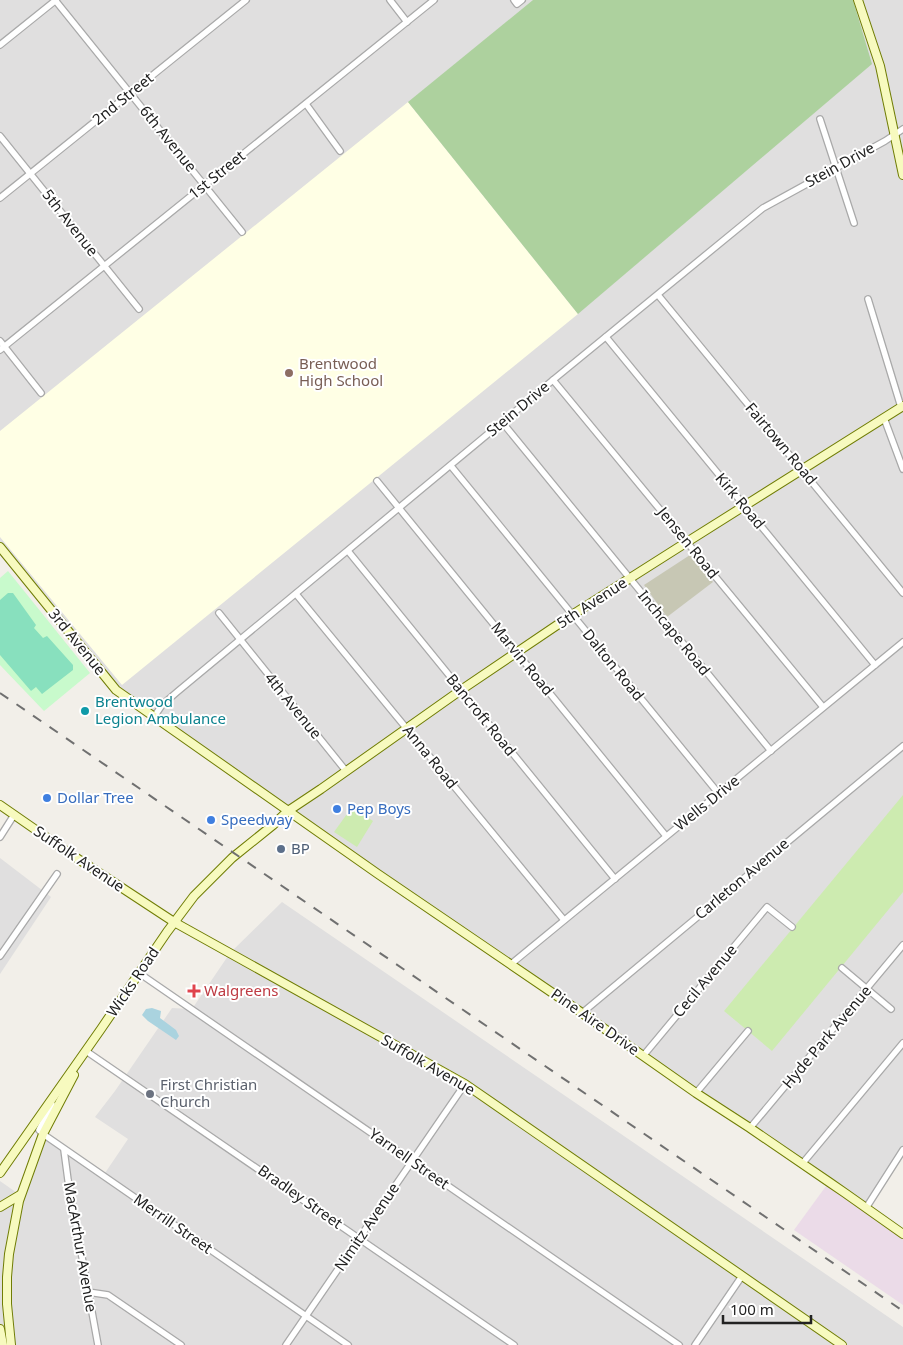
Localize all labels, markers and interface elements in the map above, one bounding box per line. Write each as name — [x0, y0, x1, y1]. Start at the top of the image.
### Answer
street label: 2nd Street — [88, 67, 157, 129]
street label: 6th Avenue — [136, 101, 202, 176]
street label: Stein Drive — [801, 137, 878, 191]
street label: 1st Street — [184, 145, 249, 203]
street label: 5th Avenue — [38, 185, 103, 260]
place label: Brentwood High School — [299, 353, 383, 390]
marker: Brentwood High School — [283, 367, 295, 379]
street label: Stein Drive — [482, 376, 553, 440]
street label: Fairtown Road — [741, 398, 822, 489]
street label: Kirk Road — [711, 468, 770, 533]
street label: Jensen Road — [652, 501, 724, 582]
street label: 5th Avenue — [553, 572, 630, 632]
street label: Inchcape Road — [634, 586, 715, 679]
street label: 3rd Avenue — [45, 604, 111, 679]
street label: Marvin Road — [487, 618, 559, 699]
street label: Dalton Road — [579, 624, 649, 704]
street label: 4th Avenue — [261, 668, 327, 743]
street label: Bancroft Road — [442, 669, 521, 760]
place label: Brentwood Legion Ambulance — [95, 691, 226, 728]
marker: Brentwood Legion Ambulance — [79, 705, 91, 717]
street label: Anna Road — [399, 720, 463, 792]
street label: Wells Drive — [670, 770, 743, 835]
place label: Dollar Tree — [57, 787, 134, 807]
marker: Dollar Tree — [41, 792, 53, 804]
place label: Pep Boys — [347, 798, 411, 818]
marker: Pep Boys — [331, 803, 343, 815]
place label: Speedway — [221, 809, 293, 829]
marker: Speedway — [205, 814, 217, 826]
street label: Suffolk Avenue — [30, 820, 129, 896]
street label: Carleton Avenue — [690, 833, 793, 923]
place label: BP — [291, 838, 310, 858]
marker: BP — [275, 843, 287, 855]
street label: Cecil Avenue — [668, 940, 741, 1021]
street label: Wicks Road — [101, 943, 163, 1020]
place label: Walgreens — [204, 980, 278, 1000]
street label: Hyde Park Avenue — [777, 981, 875, 1092]
street label: Pine Aire Drive — [547, 983, 644, 1059]
marker: Walgreens — [188, 985, 200, 997]
street label: Suffolk Avenue — [378, 1029, 479, 1099]
place label: First Christian Church — [160, 1074, 257, 1111]
marker: First Christian Church — [144, 1088, 156, 1100]
street label: Yarnell Street — [365, 1123, 454, 1194]
street label: Bradley Street — [254, 1160, 347, 1233]
street label: Nimitz Avenue — [329, 1178, 403, 1274]
street label: MacArthur Avenue — [60, 1180, 102, 1313]
street label: Merrill Street — [130, 1189, 217, 1258]
scale bar — [723, 1292, 810, 1324]
text: 100 m — [730, 1299, 774, 1319]

